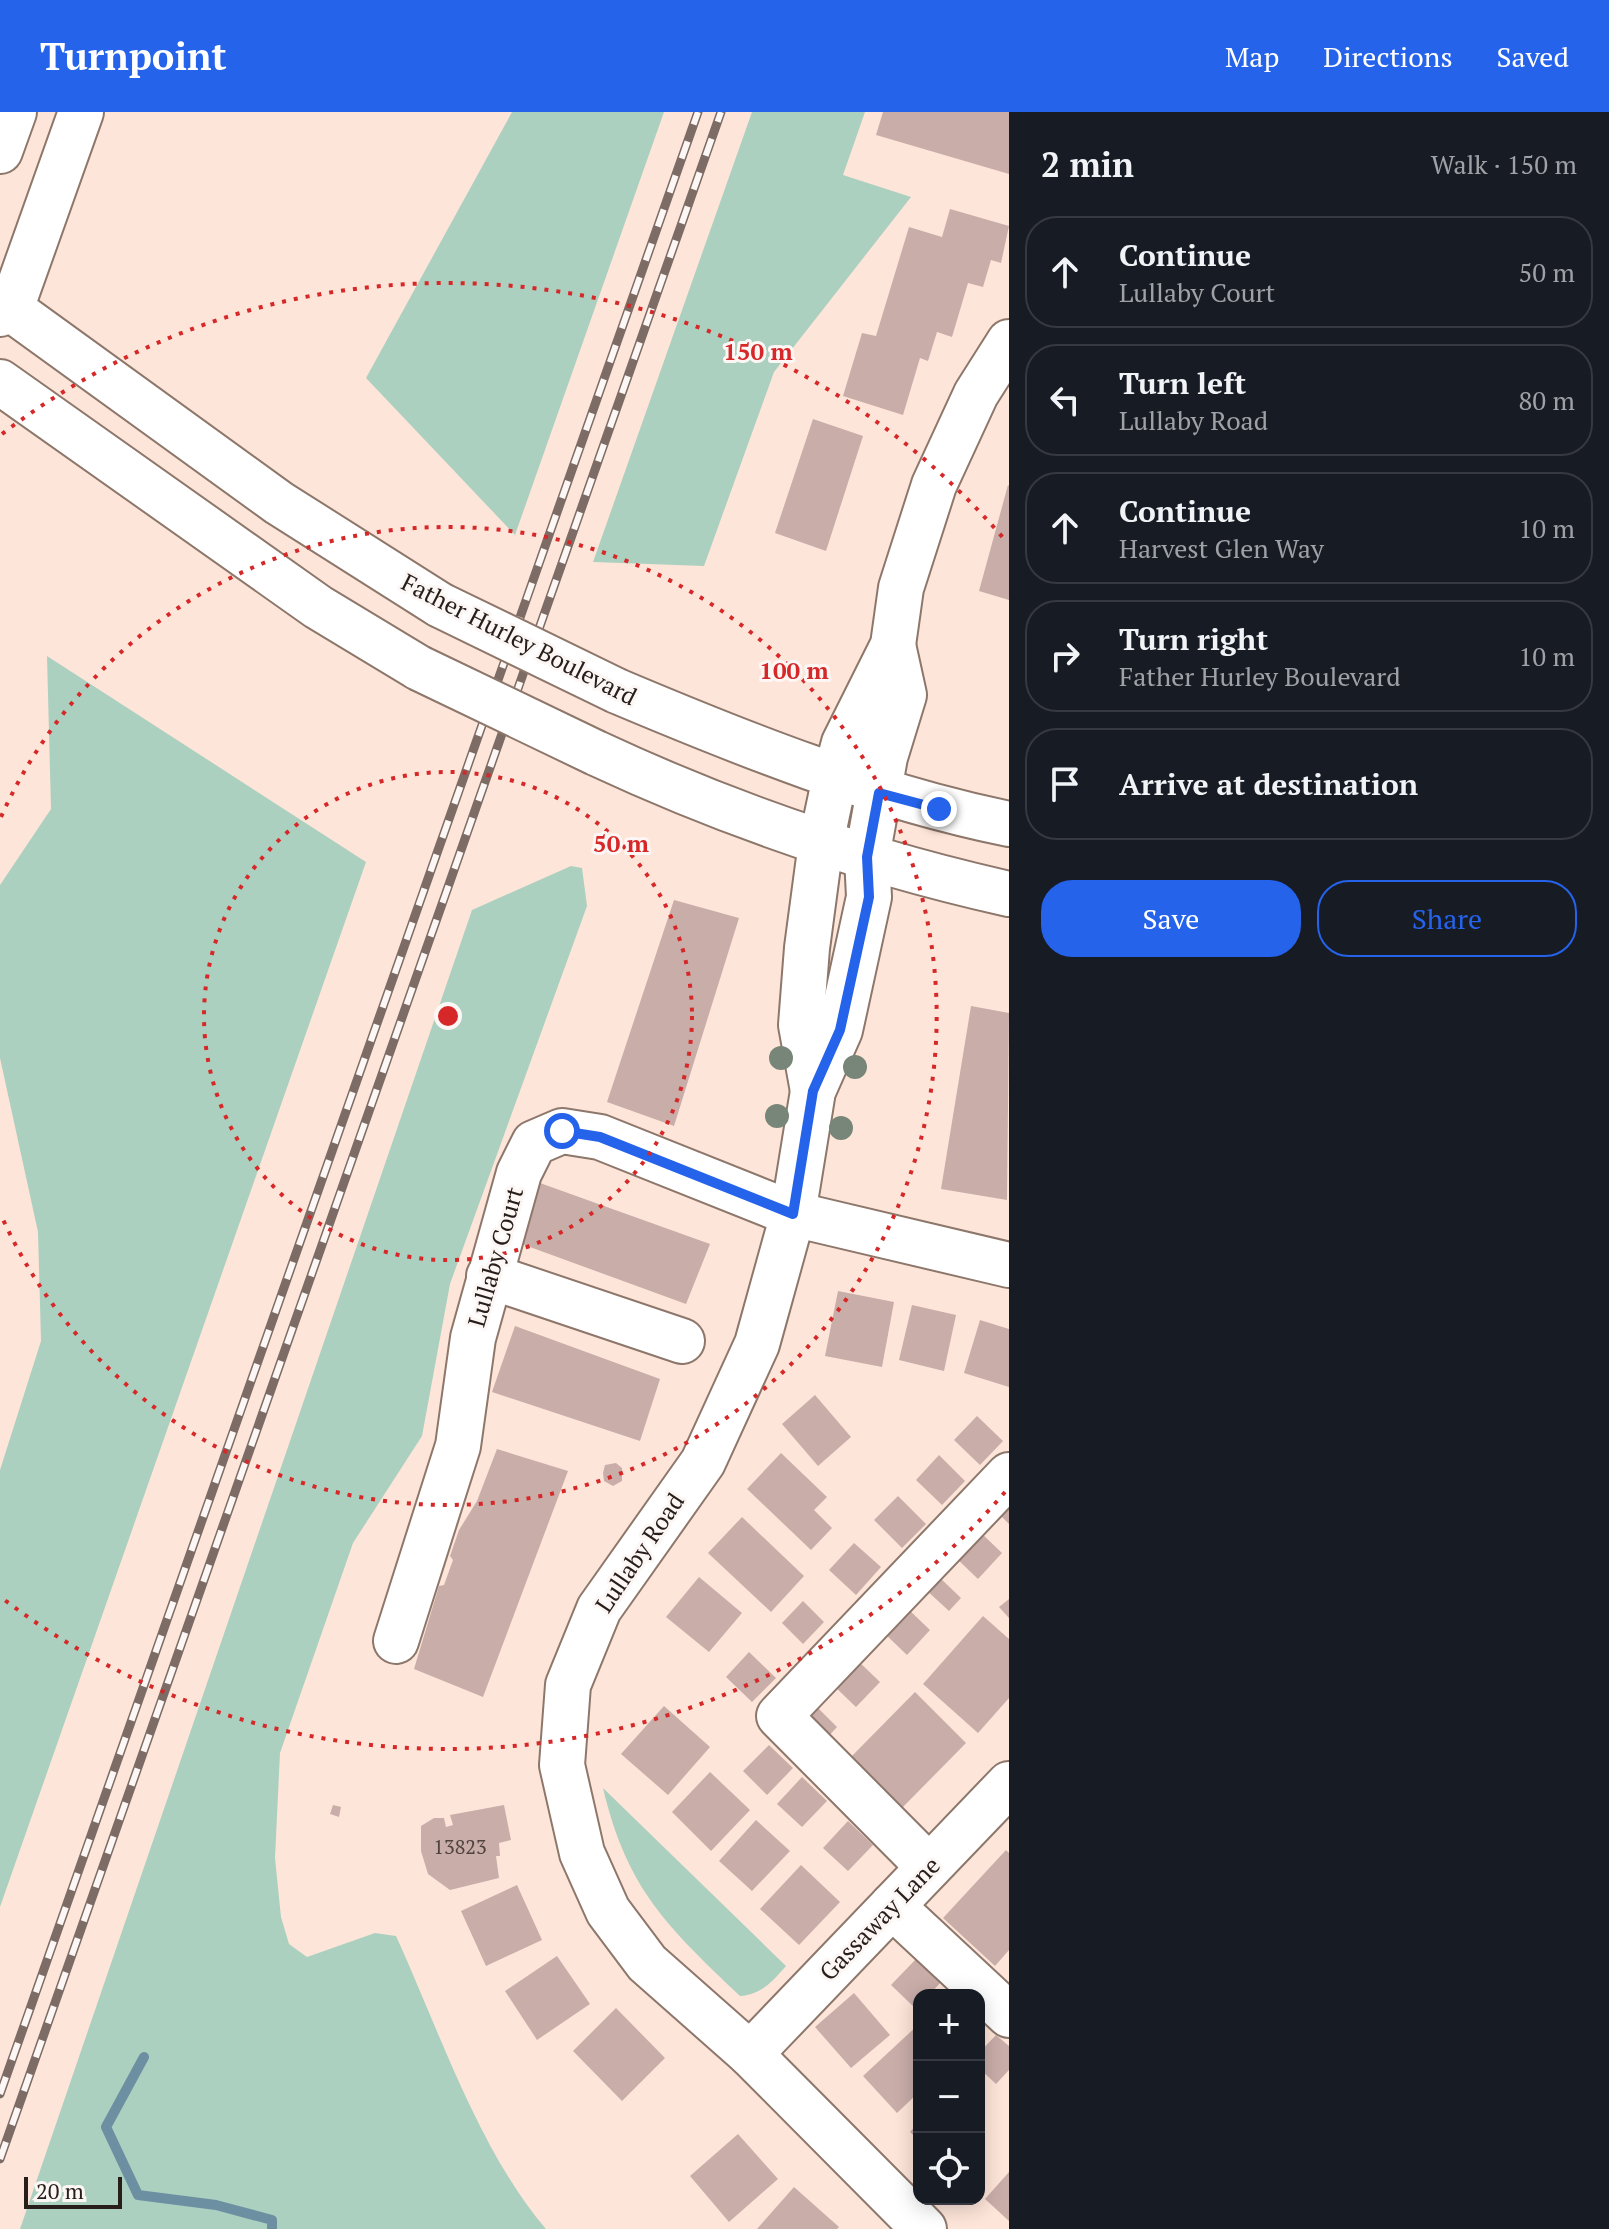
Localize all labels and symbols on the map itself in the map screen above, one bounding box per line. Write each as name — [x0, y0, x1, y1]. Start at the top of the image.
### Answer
text: 150 m — [723, 335, 793, 367]
street label: Father Hurley Boulevard — [396, 566, 643, 712]
text: 100 m — [759, 654, 829, 686]
route end — [921, 791, 957, 827]
text: 50 m — [593, 827, 649, 859]
centre of rings — [434, 1002, 462, 1030]
route start — [544, 1113, 580, 1149]
street label: Lullaby Court — [460, 1183, 530, 1330]
street label: Lullaby Road — [587, 1486, 691, 1618]
house number: 13823 — [433, 1833, 487, 1860]
street label: Gassaway Lane — [812, 1849, 947, 1987]
scale bar — [24, 2173, 122, 2209]

